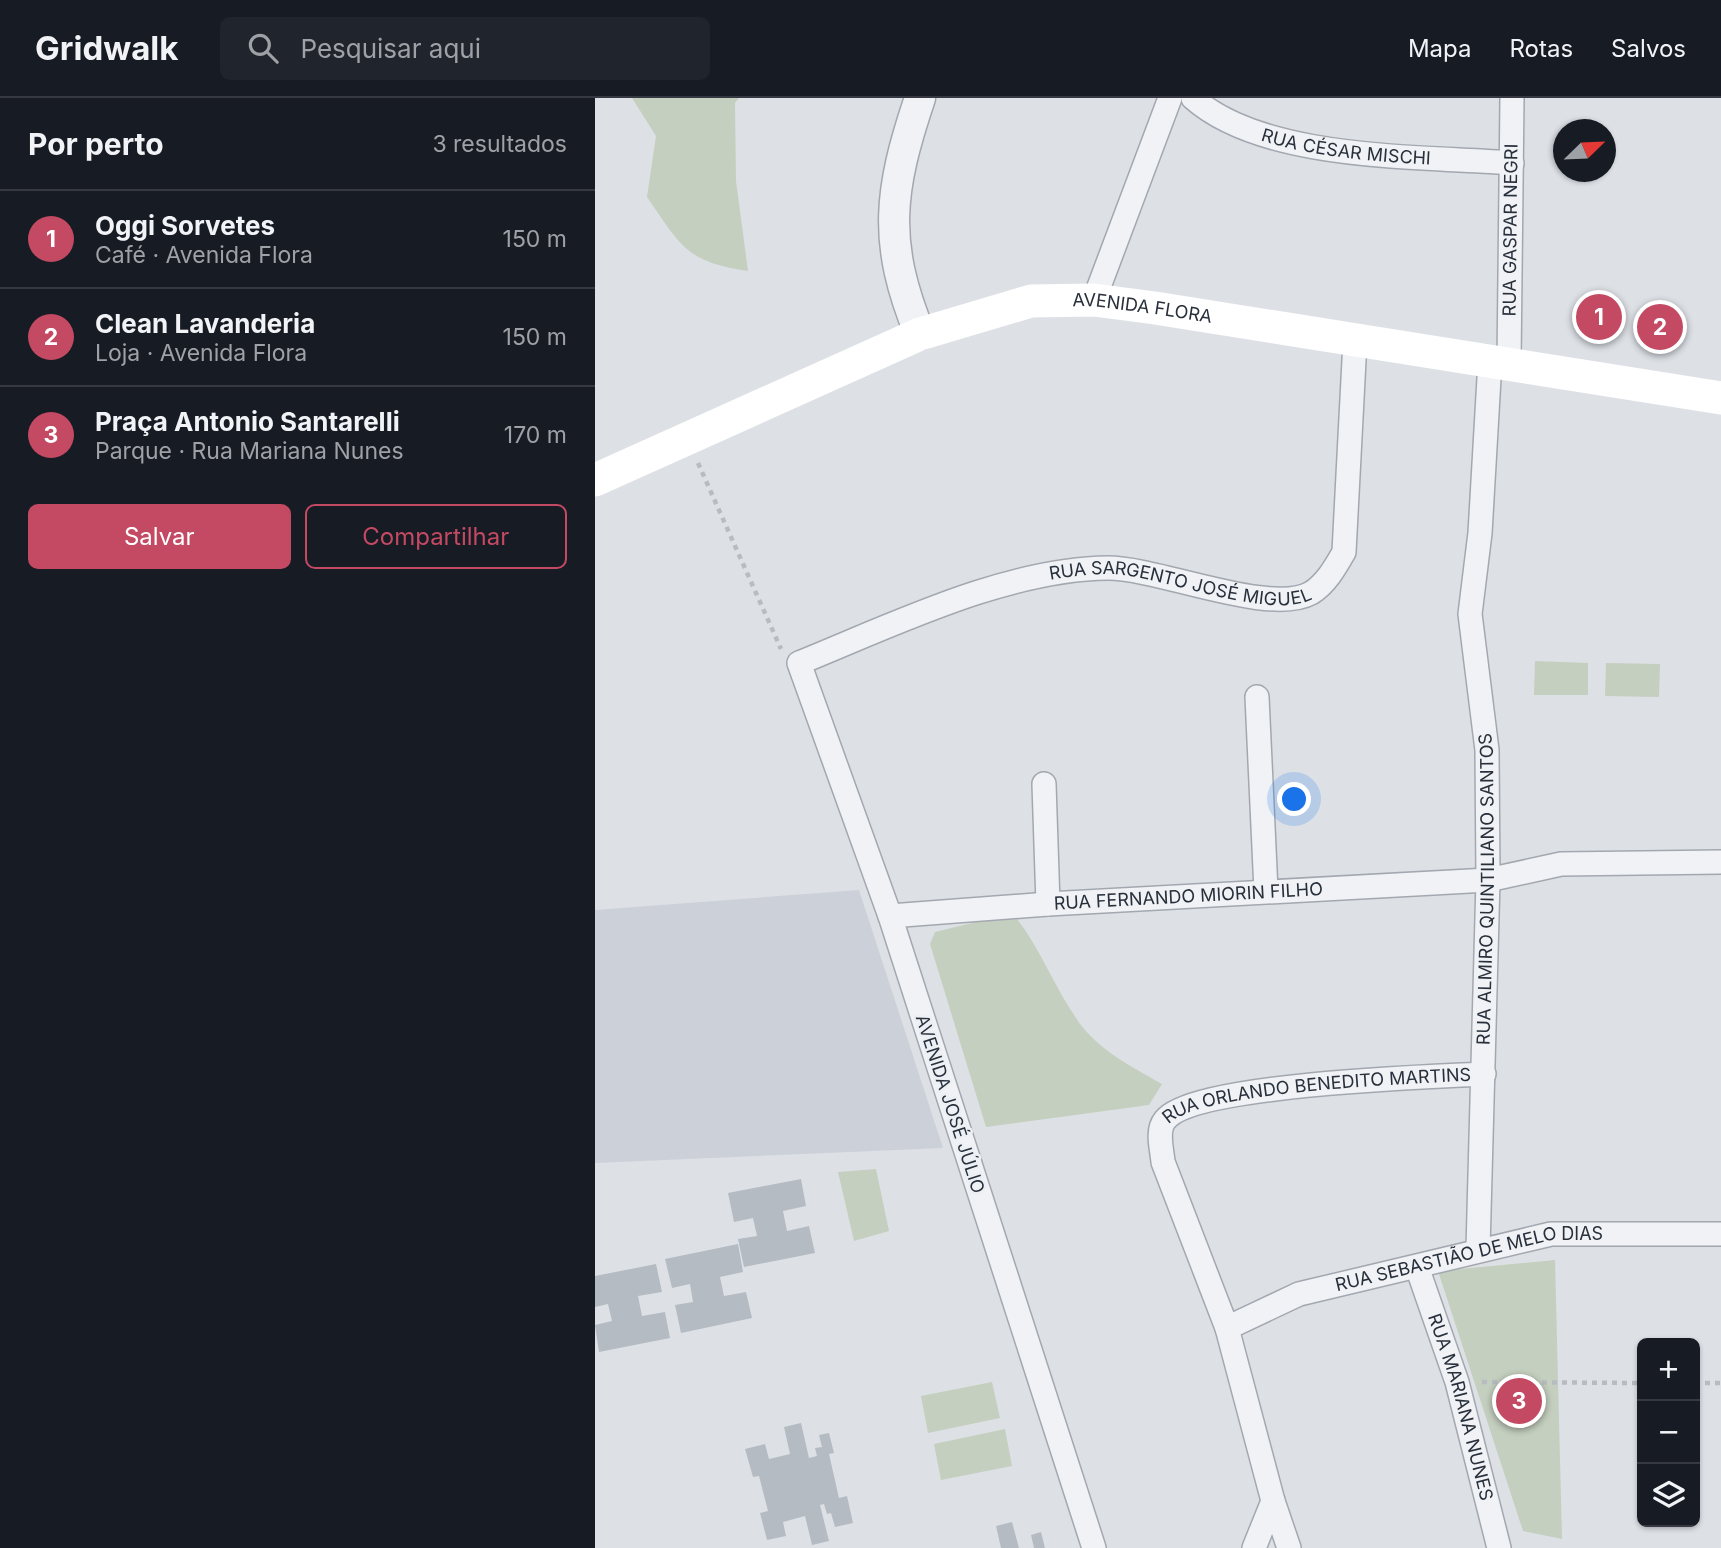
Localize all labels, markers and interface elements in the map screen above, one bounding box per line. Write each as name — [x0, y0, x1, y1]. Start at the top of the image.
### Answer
search box — [220, 17, 710, 80]
text: Gridwalk — [35, 28, 178, 68]
icon: search — [244, 29, 282, 67]
text: Pesquisar aqui — [300, 33, 481, 64]
text: Mapa — [1408, 34, 1472, 63]
text: Rotas — [1510, 34, 1573, 63]
text: Salvos — [1611, 34, 1686, 63]
north arrow — [1553, 119, 1616, 182]
street label: RUA CÉSAR MISCHI — [1259, 124, 1431, 169]
text: Por perto — [28, 126, 164, 162]
text: 3 resultados — [432, 130, 567, 158]
street label: RUA GASPAR NEGRI — [1499, 144, 1521, 316]
text: Oggi Sorvetes — [95, 210, 275, 241]
text: 1 — [46, 225, 56, 253]
text: 150 m — [503, 225, 567, 253]
text: Café · Avenida Flora — [95, 241, 313, 269]
street label: AVENIDA FLORA — [1072, 289, 1214, 327]
pin: 1 — [1576, 291, 1622, 343]
pin: 2 — [1637, 301, 1683, 353]
text: Clean Lavanderia — [95, 308, 315, 339]
text: 2 — [44, 323, 58, 351]
text: 150 m — [503, 323, 567, 351]
text: Loja · Avenida Flora — [95, 339, 307, 367]
text: Praça Antonio Santarelli — [95, 406, 400, 437]
text: 3 — [44, 421, 58, 449]
text: 170 m — [504, 421, 567, 449]
text: Parque · Rua Mariana Nunes — [95, 437, 404, 465]
button: Salvar — [28, 504, 291, 569]
button: Compartilhar — [305, 504, 567, 569]
street label: RUA SARGENTO JOSÉ MIGUEL — [1047, 557, 1315, 609]
street label: RUA ALMIRO QUINTILIANO SANTOS — [1473, 732, 1498, 1045]
your location — [1277, 782, 1311, 816]
street label: RUA FERNANDO MIORIN FILHO — [1053, 878, 1323, 914]
street label: AVENIDA JOSÉ JÚLIO — [912, 1012, 990, 1196]
street label: RUA ORLANDO BENEDITO MARTINS — [1158, 1064, 1471, 1127]
street label: RUA SEBASTIÃO DE MELO DIAS — [1333, 1222, 1603, 1295]
street label: RUA MARIANA NUNES — [1424, 1311, 1498, 1503]
map controls — [1637, 1338, 1700, 1527]
button: + — [1637, 1338, 1700, 1401]
pin: 3 — [1496, 1375, 1542, 1427]
button: − — [1637, 1401, 1700, 1464]
button: layers — [1637, 1464, 1700, 1527]

